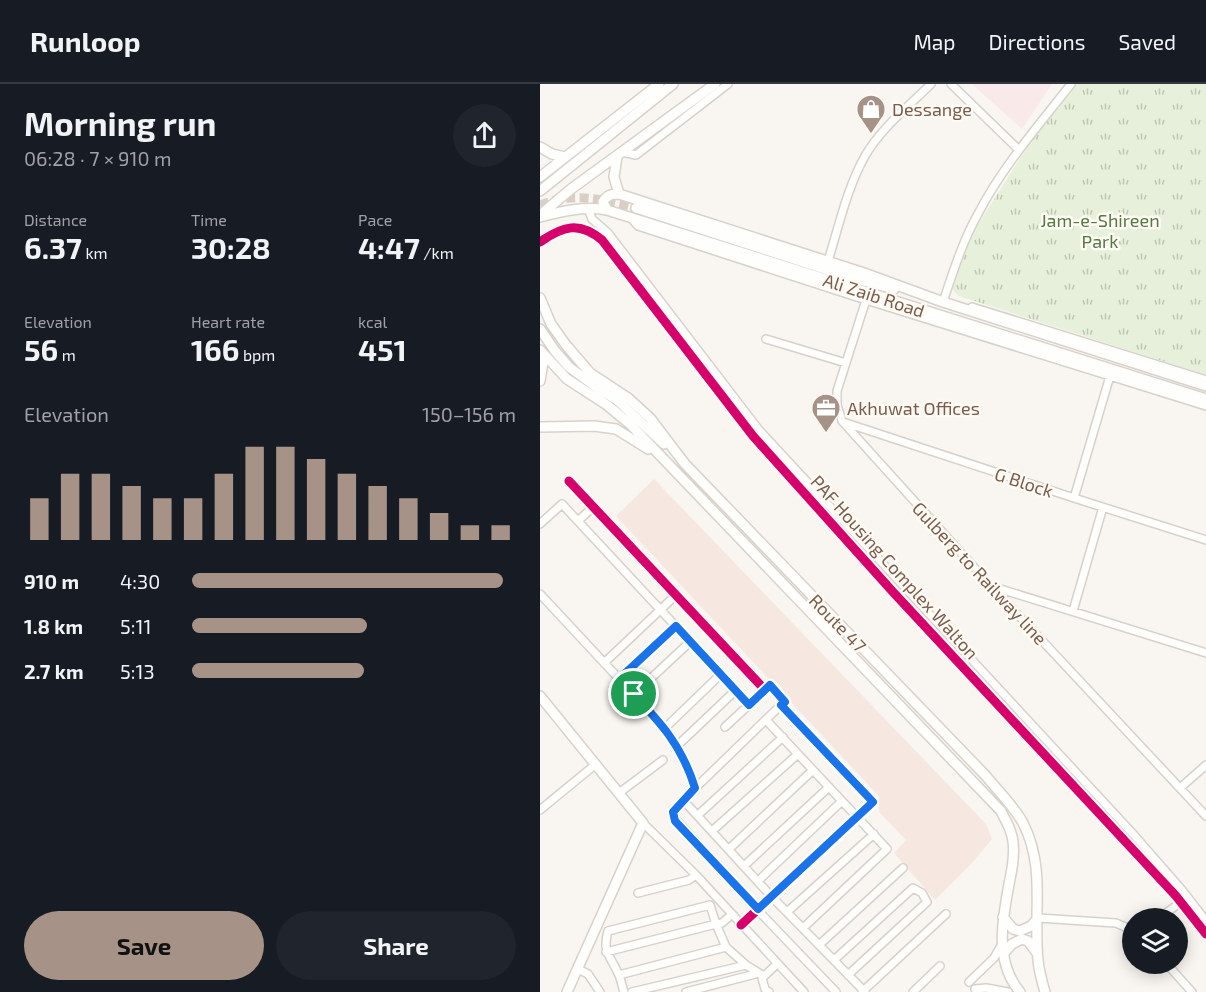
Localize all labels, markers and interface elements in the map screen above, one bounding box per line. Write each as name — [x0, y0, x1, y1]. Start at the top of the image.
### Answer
text: Runloop — [30, 24, 141, 58]
text: Map — [913, 29, 956, 54]
text: Directions — [989, 29, 1085, 54]
text: Saved — [1118, 29, 1176, 54]
shop icon: Dessange — [855, 93, 887, 135]
place label: Dessange — [892, 98, 972, 120]
text: Morning run — [24, 103, 216, 143]
button: share — [453, 104, 516, 167]
text: 06:28 · 7 × 910 m — [24, 146, 172, 170]
park label: Jam-e-Shireen Park — [1040, 209, 1160, 252]
text: Distance — [24, 210, 87, 229]
text: Time — [191, 210, 227, 229]
text: Pace — [358, 210, 392, 229]
text: 6.37 — [24, 229, 82, 265]
text: 30:28 — [191, 229, 271, 265]
text: 4:47 — [358, 229, 420, 265]
text: km — [82, 243, 108, 262]
text: /km — [420, 243, 454, 262]
street label: Ali Zaib Road — [821, 268, 927, 322]
text: Elevation — [24, 312, 92, 331]
text: Heart rate — [191, 312, 265, 331]
text: kcal — [358, 312, 387, 331]
text: 56 — [24, 331, 58, 367]
text: 166 — [191, 331, 239, 367]
text: 451 — [358, 331, 407, 367]
text: m — [58, 345, 76, 364]
text: bpm — [239, 345, 275, 364]
office icon: Akhuwat Offices — [810, 392, 842, 434]
place label: Akhuwat Offices — [847, 397, 980, 419]
text: Elevation — [24, 402, 109, 426]
text: 150–156 m — [422, 402, 516, 426]
street label: G Block — [992, 462, 1056, 502]
street label: PAF Housing Complex Walton — [807, 471, 983, 663]
street label: Gulberg to Railway line — [908, 497, 1052, 649]
text: 910 m — [24, 569, 79, 593]
text: 4:30 — [120, 569, 160, 593]
street label: Route 47 — [805, 589, 871, 657]
text: 1.8 km — [24, 614, 83, 638]
text: 5:11 — [120, 614, 151, 638]
text: 2.7 km — [24, 659, 84, 683]
text: 5:13 — [120, 659, 155, 683]
pin — [608, 668, 659, 719]
icon: arrive — [617, 677, 650, 710]
map controls — [1122, 908, 1188, 974]
button: layers — [1122, 908, 1188, 974]
button: Save — [24, 911, 264, 980]
button: Share — [276, 911, 516, 980]

